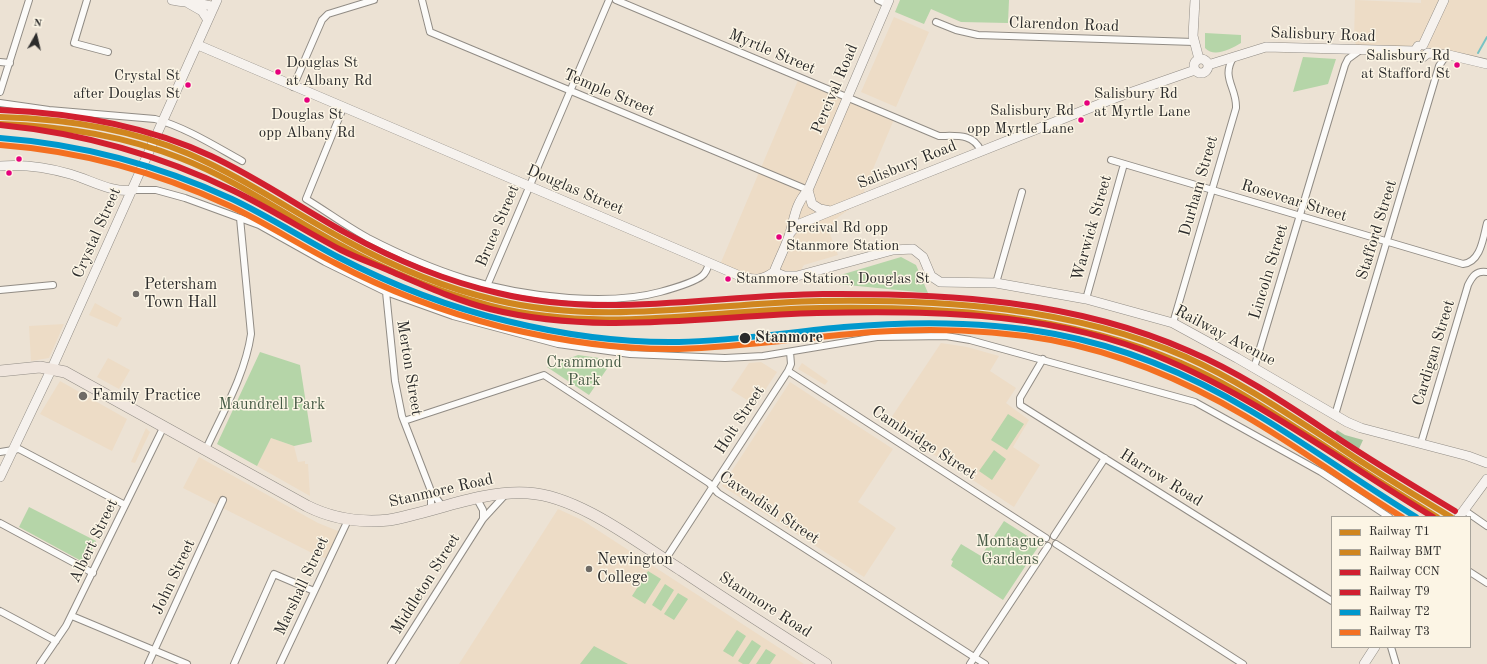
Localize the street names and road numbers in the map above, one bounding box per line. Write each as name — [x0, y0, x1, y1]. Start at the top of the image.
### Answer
street label: Clarendon Road — [1008, 13, 1120, 37]
street label: Salisbury Road — [1270, 24, 1376, 46]
street label: Myrtle Street — [726, 25, 818, 79]
street label: Percival Road — [807, 41, 863, 137]
street label: Temple Street — [560, 65, 658, 121]
street label: Durham Street — [1175, 133, 1223, 239]
street label: Salisbury Road — [855, 136, 959, 194]
street label: Douglas Street — [524, 161, 626, 219]
street label: Warwick Street — [1068, 173, 1116, 283]
street label: Rosevear Street — [1239, 176, 1349, 226]
street label: Stafford Street — [1353, 178, 1401, 282]
street label: Bruce Street — [472, 182, 524, 270]
street label: Crystal Street — [68, 185, 126, 281]
street label: Lincoln Street — [1245, 222, 1293, 322]
street label: Cardigan Street — [1409, 298, 1459, 408]
street label: Railway Avenue — [1171, 301, 1279, 371]
street label: Merton Street — [392, 319, 426, 417]
street label: Holt Street — [711, 382, 769, 458]
street label: Cambridge Street — [868, 402, 980, 484]
street label: Harrow Road — [1116, 445, 1206, 511]
street label: Cavendish Street — [715, 467, 823, 549]
street label: Stanmore Road — [387, 470, 495, 512]
street label: Albert Street — [65, 496, 123, 586]
street label: Middleton Street — [387, 530, 465, 638]
street label: Marshall Street — [271, 533, 333, 639]
street label: John Street — [148, 536, 200, 618]
street label: Stanmore Road — [715, 568, 815, 642]

